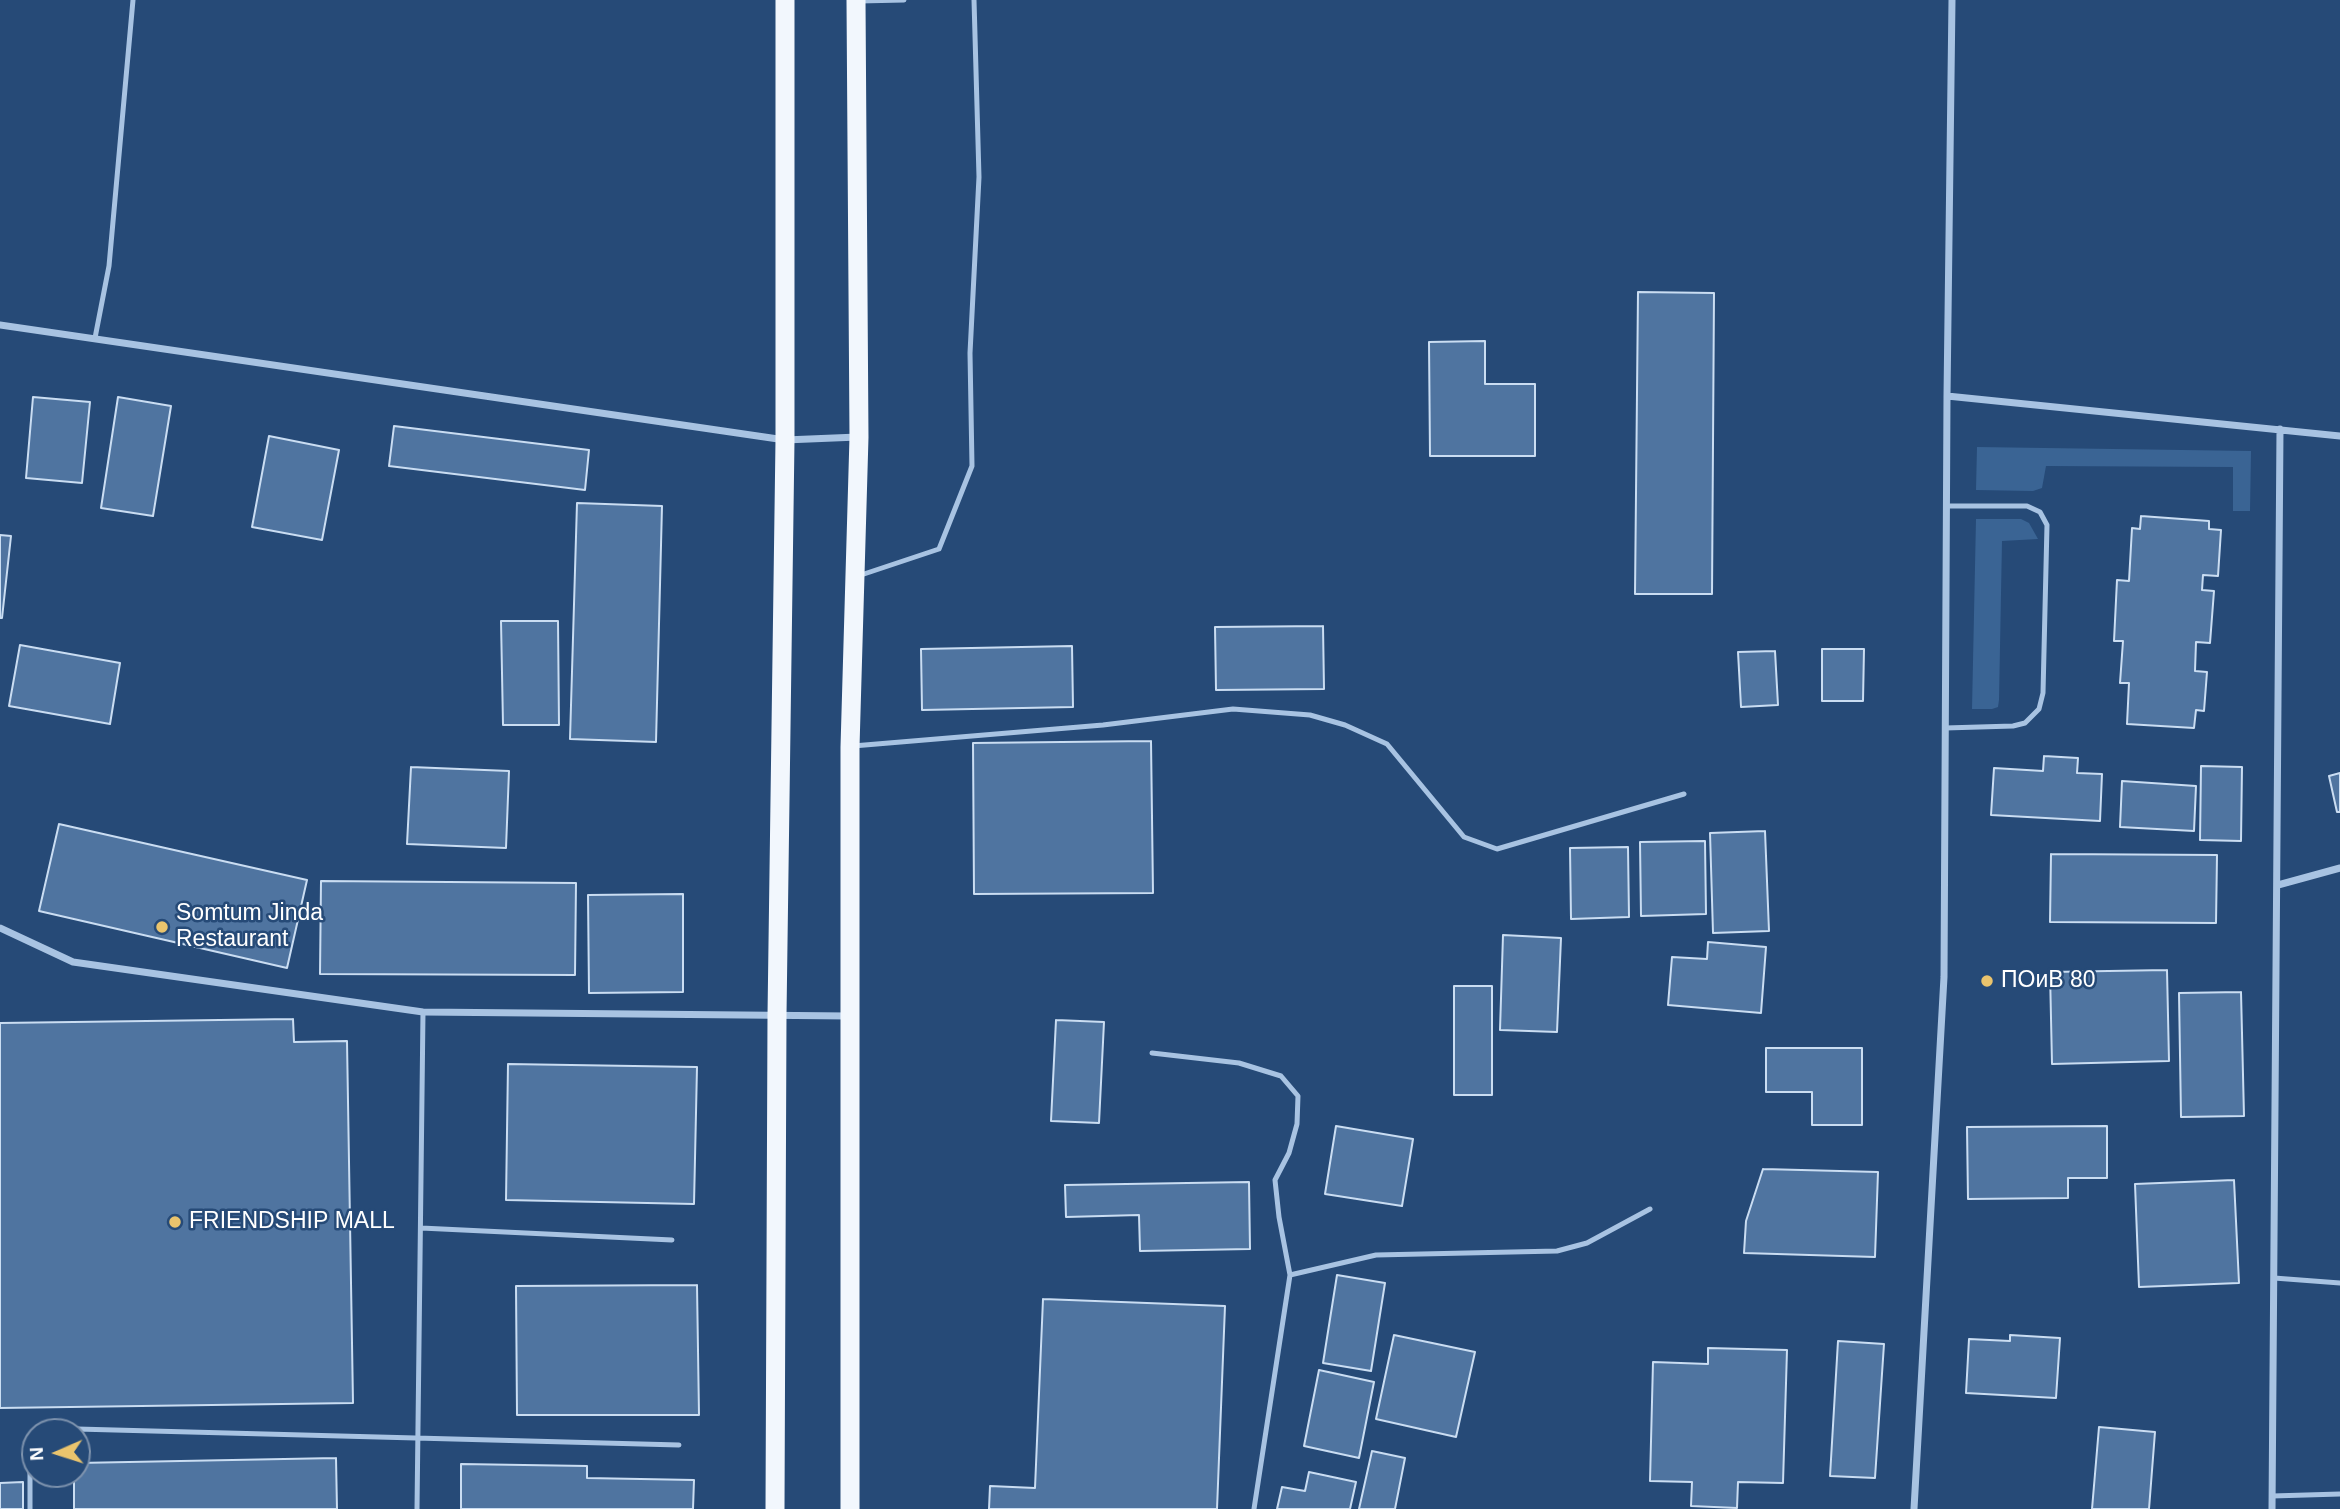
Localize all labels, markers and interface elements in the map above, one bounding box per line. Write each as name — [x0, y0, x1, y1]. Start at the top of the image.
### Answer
place label: Somtum Jinda Restaurant — [176, 900, 323, 954]
marker: Somtum Jinda Restaurant — [154, 919, 170, 935]
place label: ПОиВ 80 — [2001, 967, 2096, 995]
marker: ПОиВ 80 — [1979, 973, 1995, 989]
place label: FRIENDSHIP MALL — [189, 1208, 395, 1236]
marker: FRIENDSHIP MALL — [167, 1214, 183, 1230]
north arrow — [21, 1418, 91, 1488]
text: N — [26, 1447, 47, 1461]

